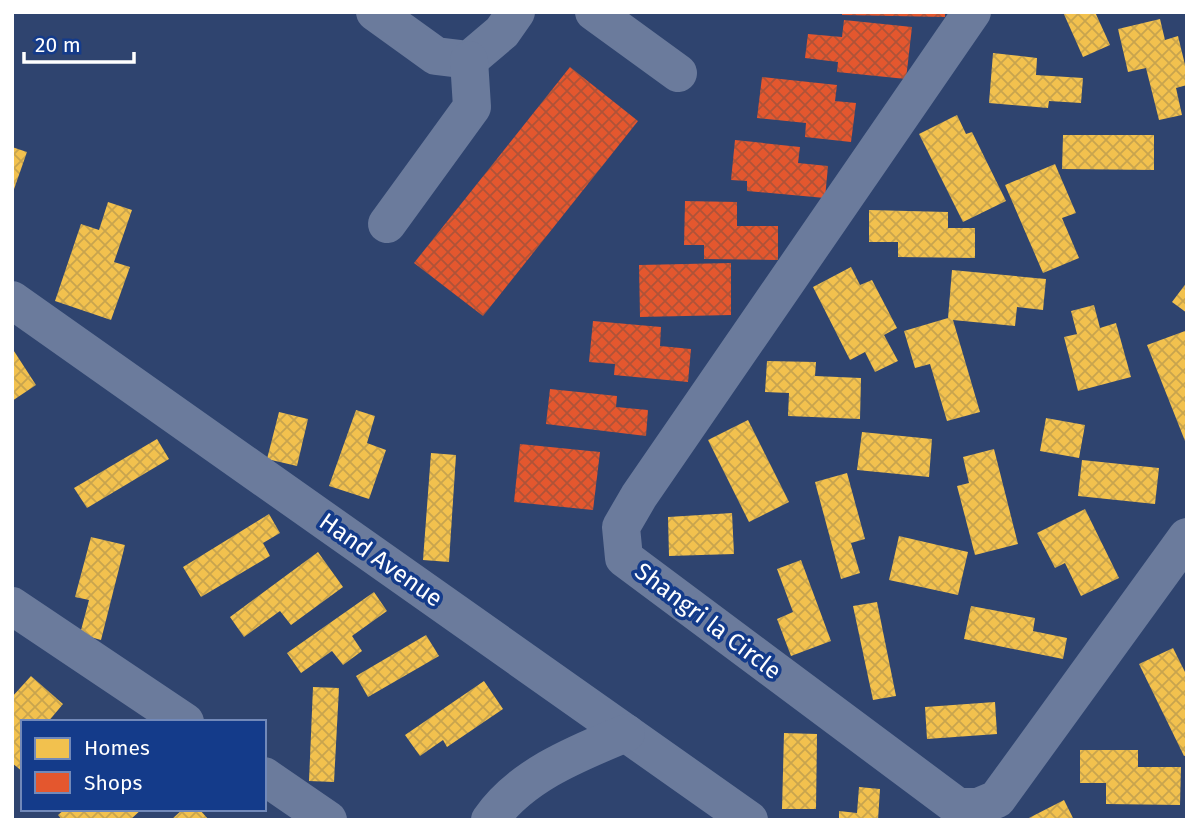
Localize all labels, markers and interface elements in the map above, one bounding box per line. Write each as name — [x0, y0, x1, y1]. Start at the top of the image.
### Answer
scale bar — [24, 21, 135, 65]
text: 20 m — [35, 32, 81, 58]
street label: Hand Avenue — [314, 507, 448, 613]
street label: Shangri la Circle — [629, 557, 787, 685]
legend — [21, 720, 266, 811]
text: Homes — [84, 735, 150, 761]
text: Shops — [84, 770, 142, 796]

